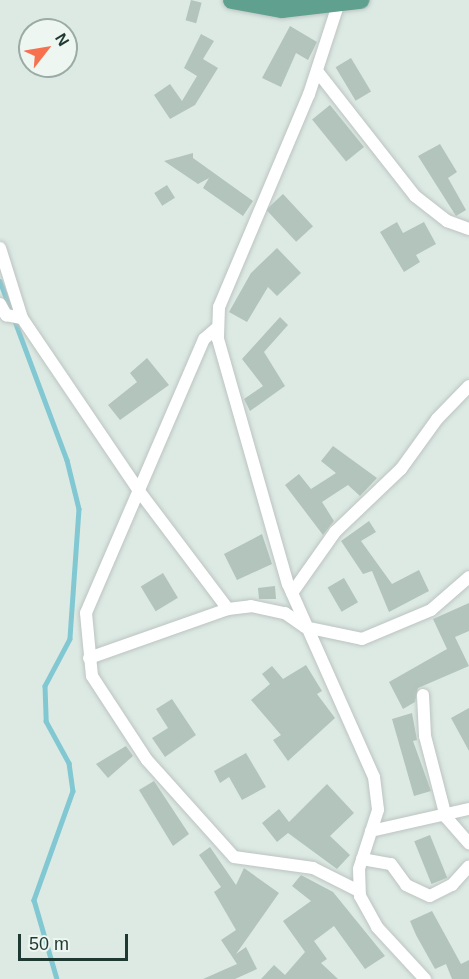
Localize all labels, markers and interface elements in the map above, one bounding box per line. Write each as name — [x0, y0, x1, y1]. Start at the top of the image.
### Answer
north arrow — [18, 18, 78, 78]
text: N — [52, 30, 72, 49]
scale bar — [21, 922, 130, 960]
text: 50 m — [29, 934, 69, 954]

